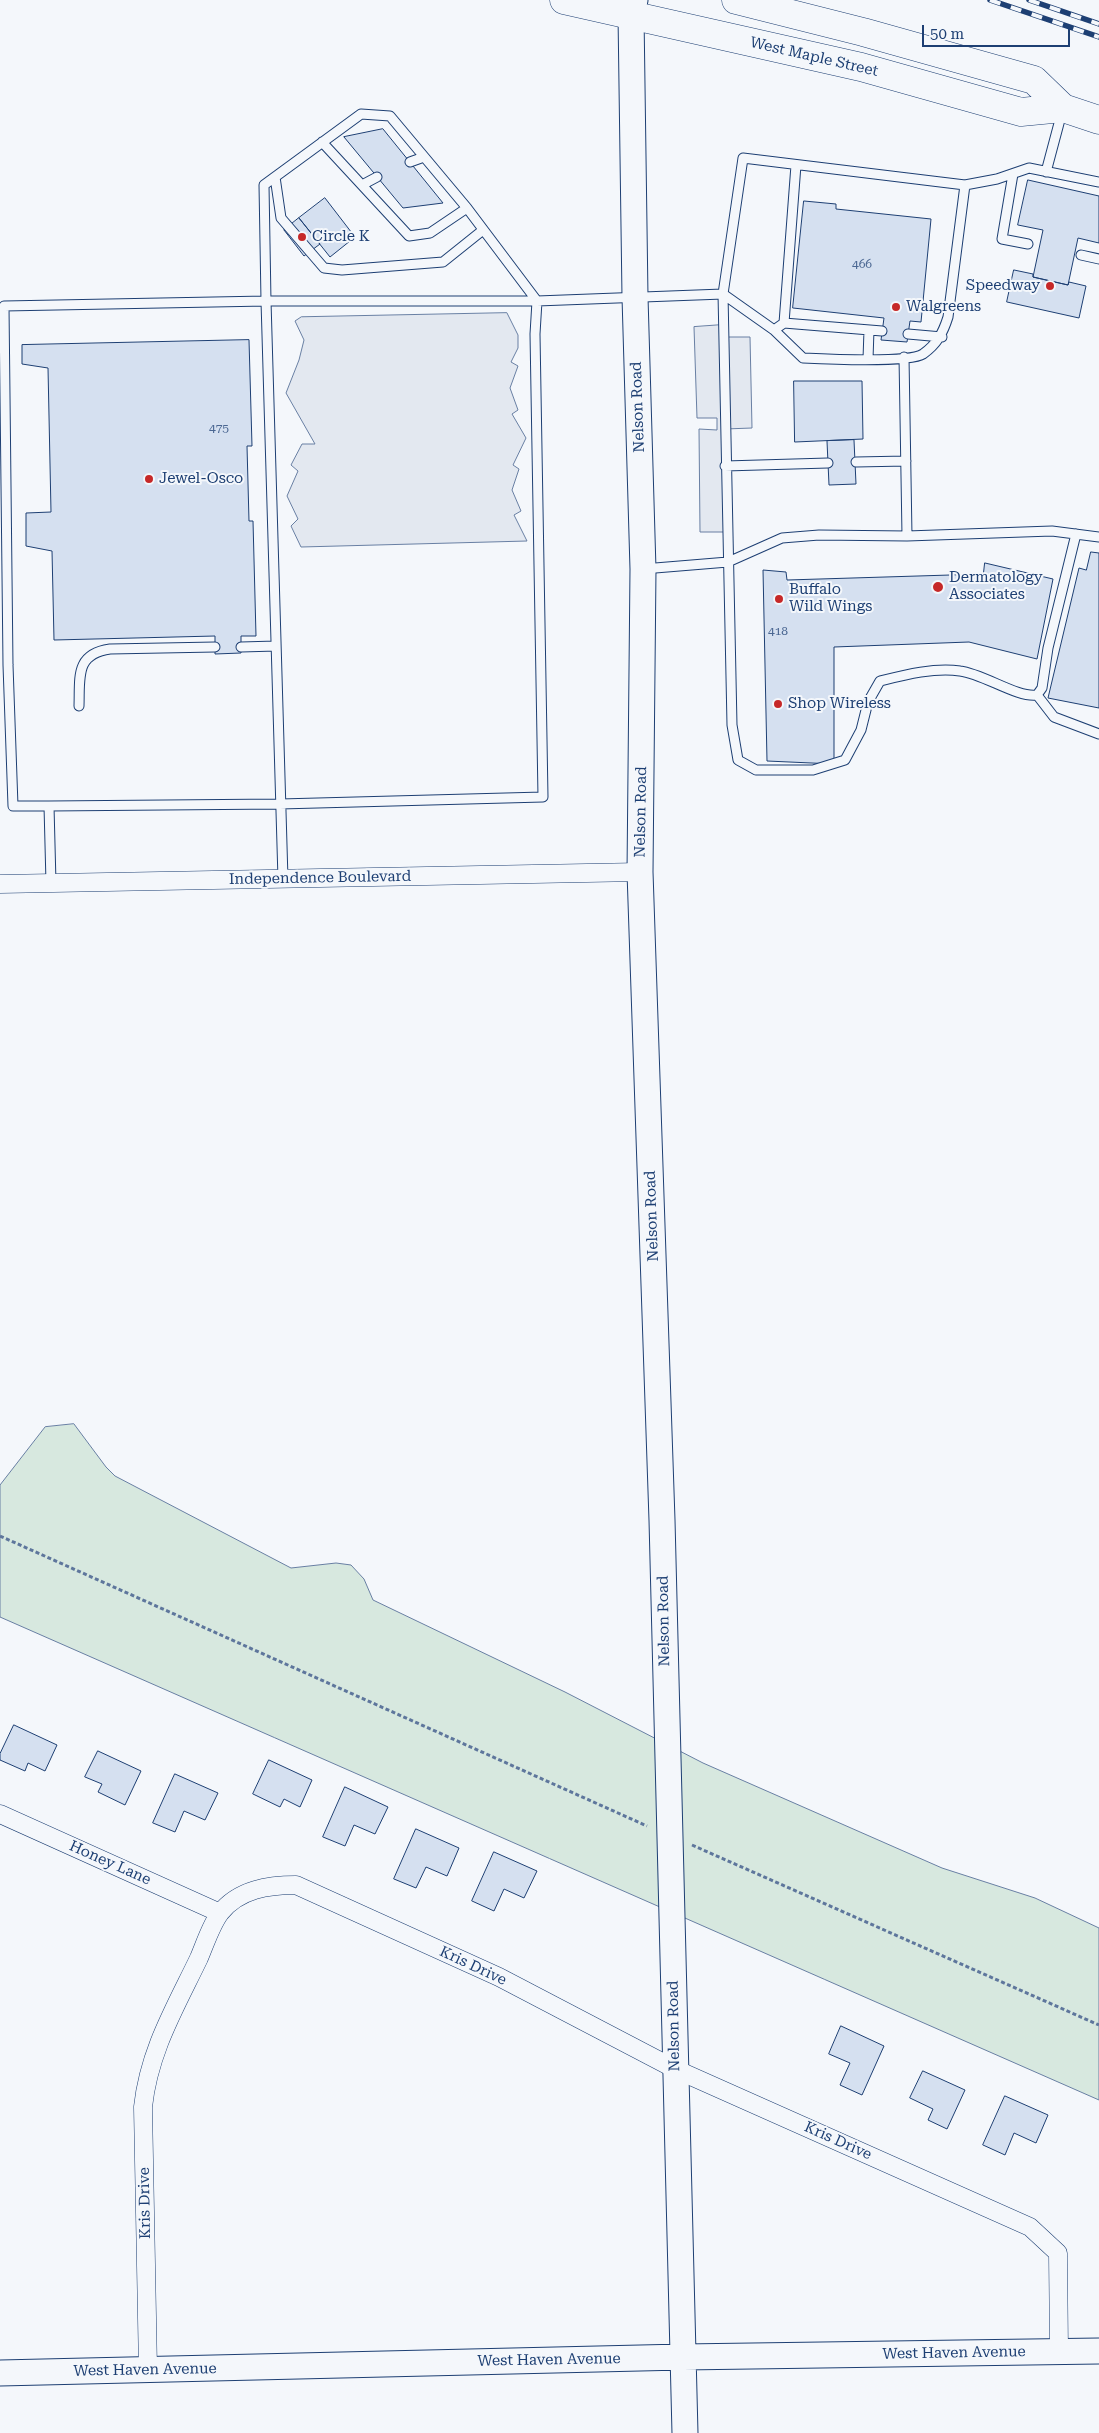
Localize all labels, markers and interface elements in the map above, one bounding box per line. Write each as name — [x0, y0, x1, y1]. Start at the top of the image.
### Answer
scale bar — [924, 15, 1072, 47]
text: 50 m — [930, 25, 964, 43]
street label: West Maple Street — [748, 33, 880, 81]
place label: Circle K — [312, 228, 370, 246]
marker: Circle K — [296, 231, 308, 243]
house number: 466 — [852, 257, 872, 271]
place label: Speedway — [966, 277, 1040, 295]
marker: Speedway — [1044, 280, 1056, 292]
place label: Walgreens — [906, 298, 981, 316]
marker: Walgreens — [890, 301, 902, 313]
street label: Nelson Road — [627, 361, 649, 453]
house number: 475 — [209, 421, 229, 435]
place label: Jewel-Osco — [159, 470, 243, 488]
marker: Jewel-Osco — [143, 473, 155, 485]
place label: Dermatology Associates — [949, 569, 1043, 604]
marker: Dermatology Associates — [931, 580, 945, 594]
place label: Buffalo Wild Wings — [789, 581, 872, 616]
marker: Buffalo Wild Wings — [773, 593, 785, 605]
house number: 418 — [768, 624, 788, 638]
place label: Shop Wireless — [788, 695, 891, 713]
marker: Shop Wireless — [772, 698, 784, 710]
street label: Nelson Road — [631, 766, 651, 858]
street label: Independence Boulevard — [229, 867, 411, 889]
street label: Nelson Road — [641, 1170, 663, 1262]
street label: Nelson Road — [654, 1575, 674, 1667]
street label: Honey Lane — [66, 1837, 154, 1889]
street label: Kris Drive — [437, 1943, 509, 1989]
street label: Nelson Road — [664, 1980, 684, 2072]
street label: Kris Drive — [801, 2118, 875, 2164]
street label: Kris Drive — [135, 2167, 155, 2239]
street label: West Haven Avenue — [882, 2343, 1026, 2363]
street label: West Haven Avenue — [477, 2350, 621, 2370]
street label: West Haven Avenue — [73, 2360, 217, 2380]

